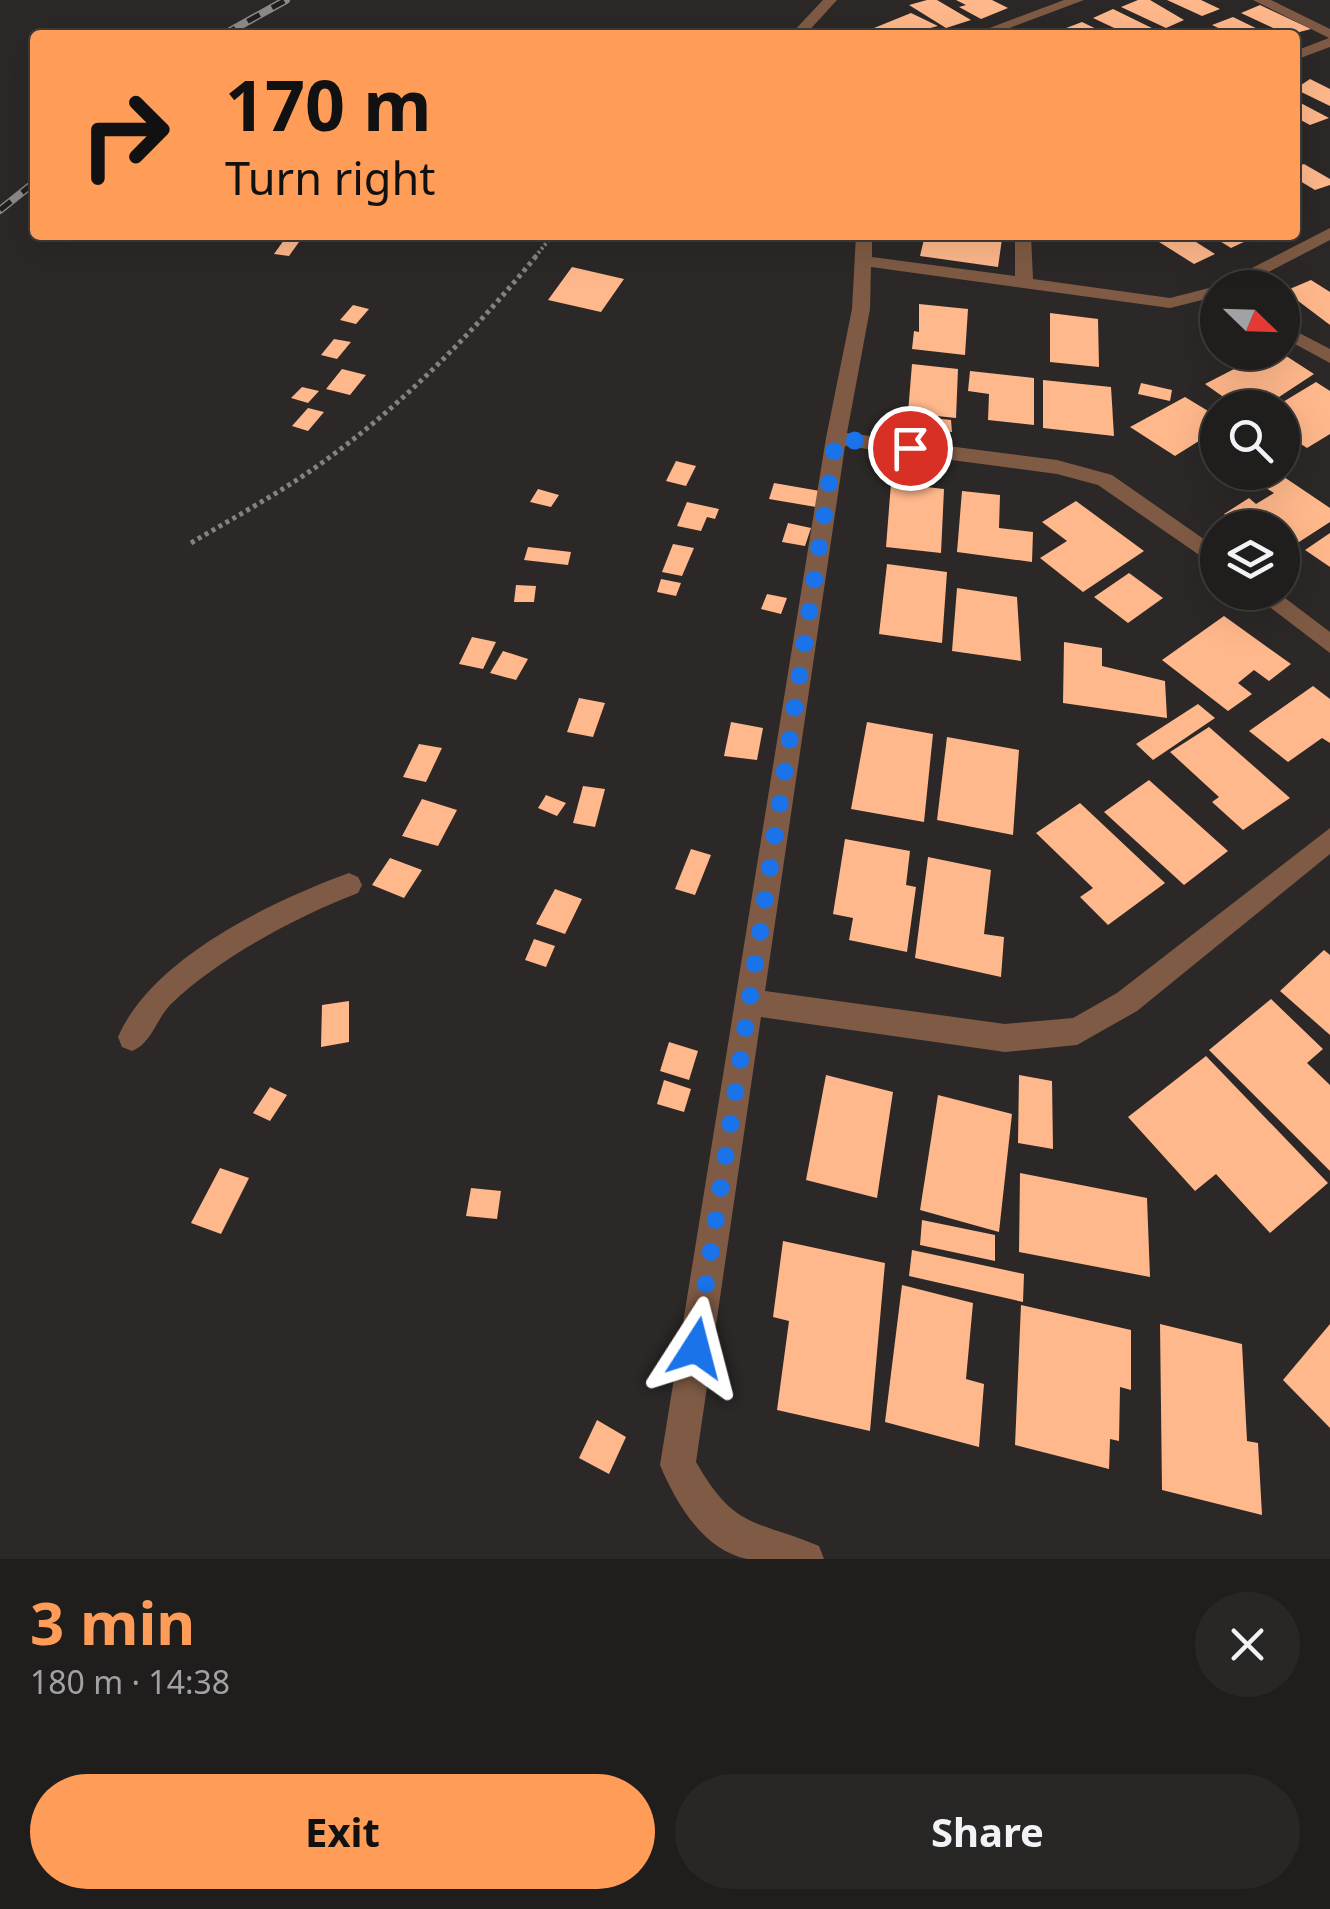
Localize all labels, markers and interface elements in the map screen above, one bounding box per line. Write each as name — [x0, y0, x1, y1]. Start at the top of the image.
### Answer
text: 170 m — [225, 56, 432, 152]
icon: right — [60, 70, 190, 200]
text: Turn right — [225, 147, 436, 208]
north arrow — [1200, 270, 1300, 370]
map controls — [1200, 270, 1300, 610]
button: search — [1200, 390, 1300, 490]
pin — [868, 406, 953, 491]
icon: arrive — [883, 421, 938, 476]
button: layers — [1200, 510, 1300, 610]
position arrow — [644, 1296, 748, 1400]
text: 3 min — [30, 1581, 195, 1663]
button: close — [1195, 1592, 1300, 1697]
text: 180 m · 14:38 — [30, 1660, 230, 1703]
button: Exit — [30, 1774, 655, 1889]
button: Share — [675, 1774, 1300, 1889]

